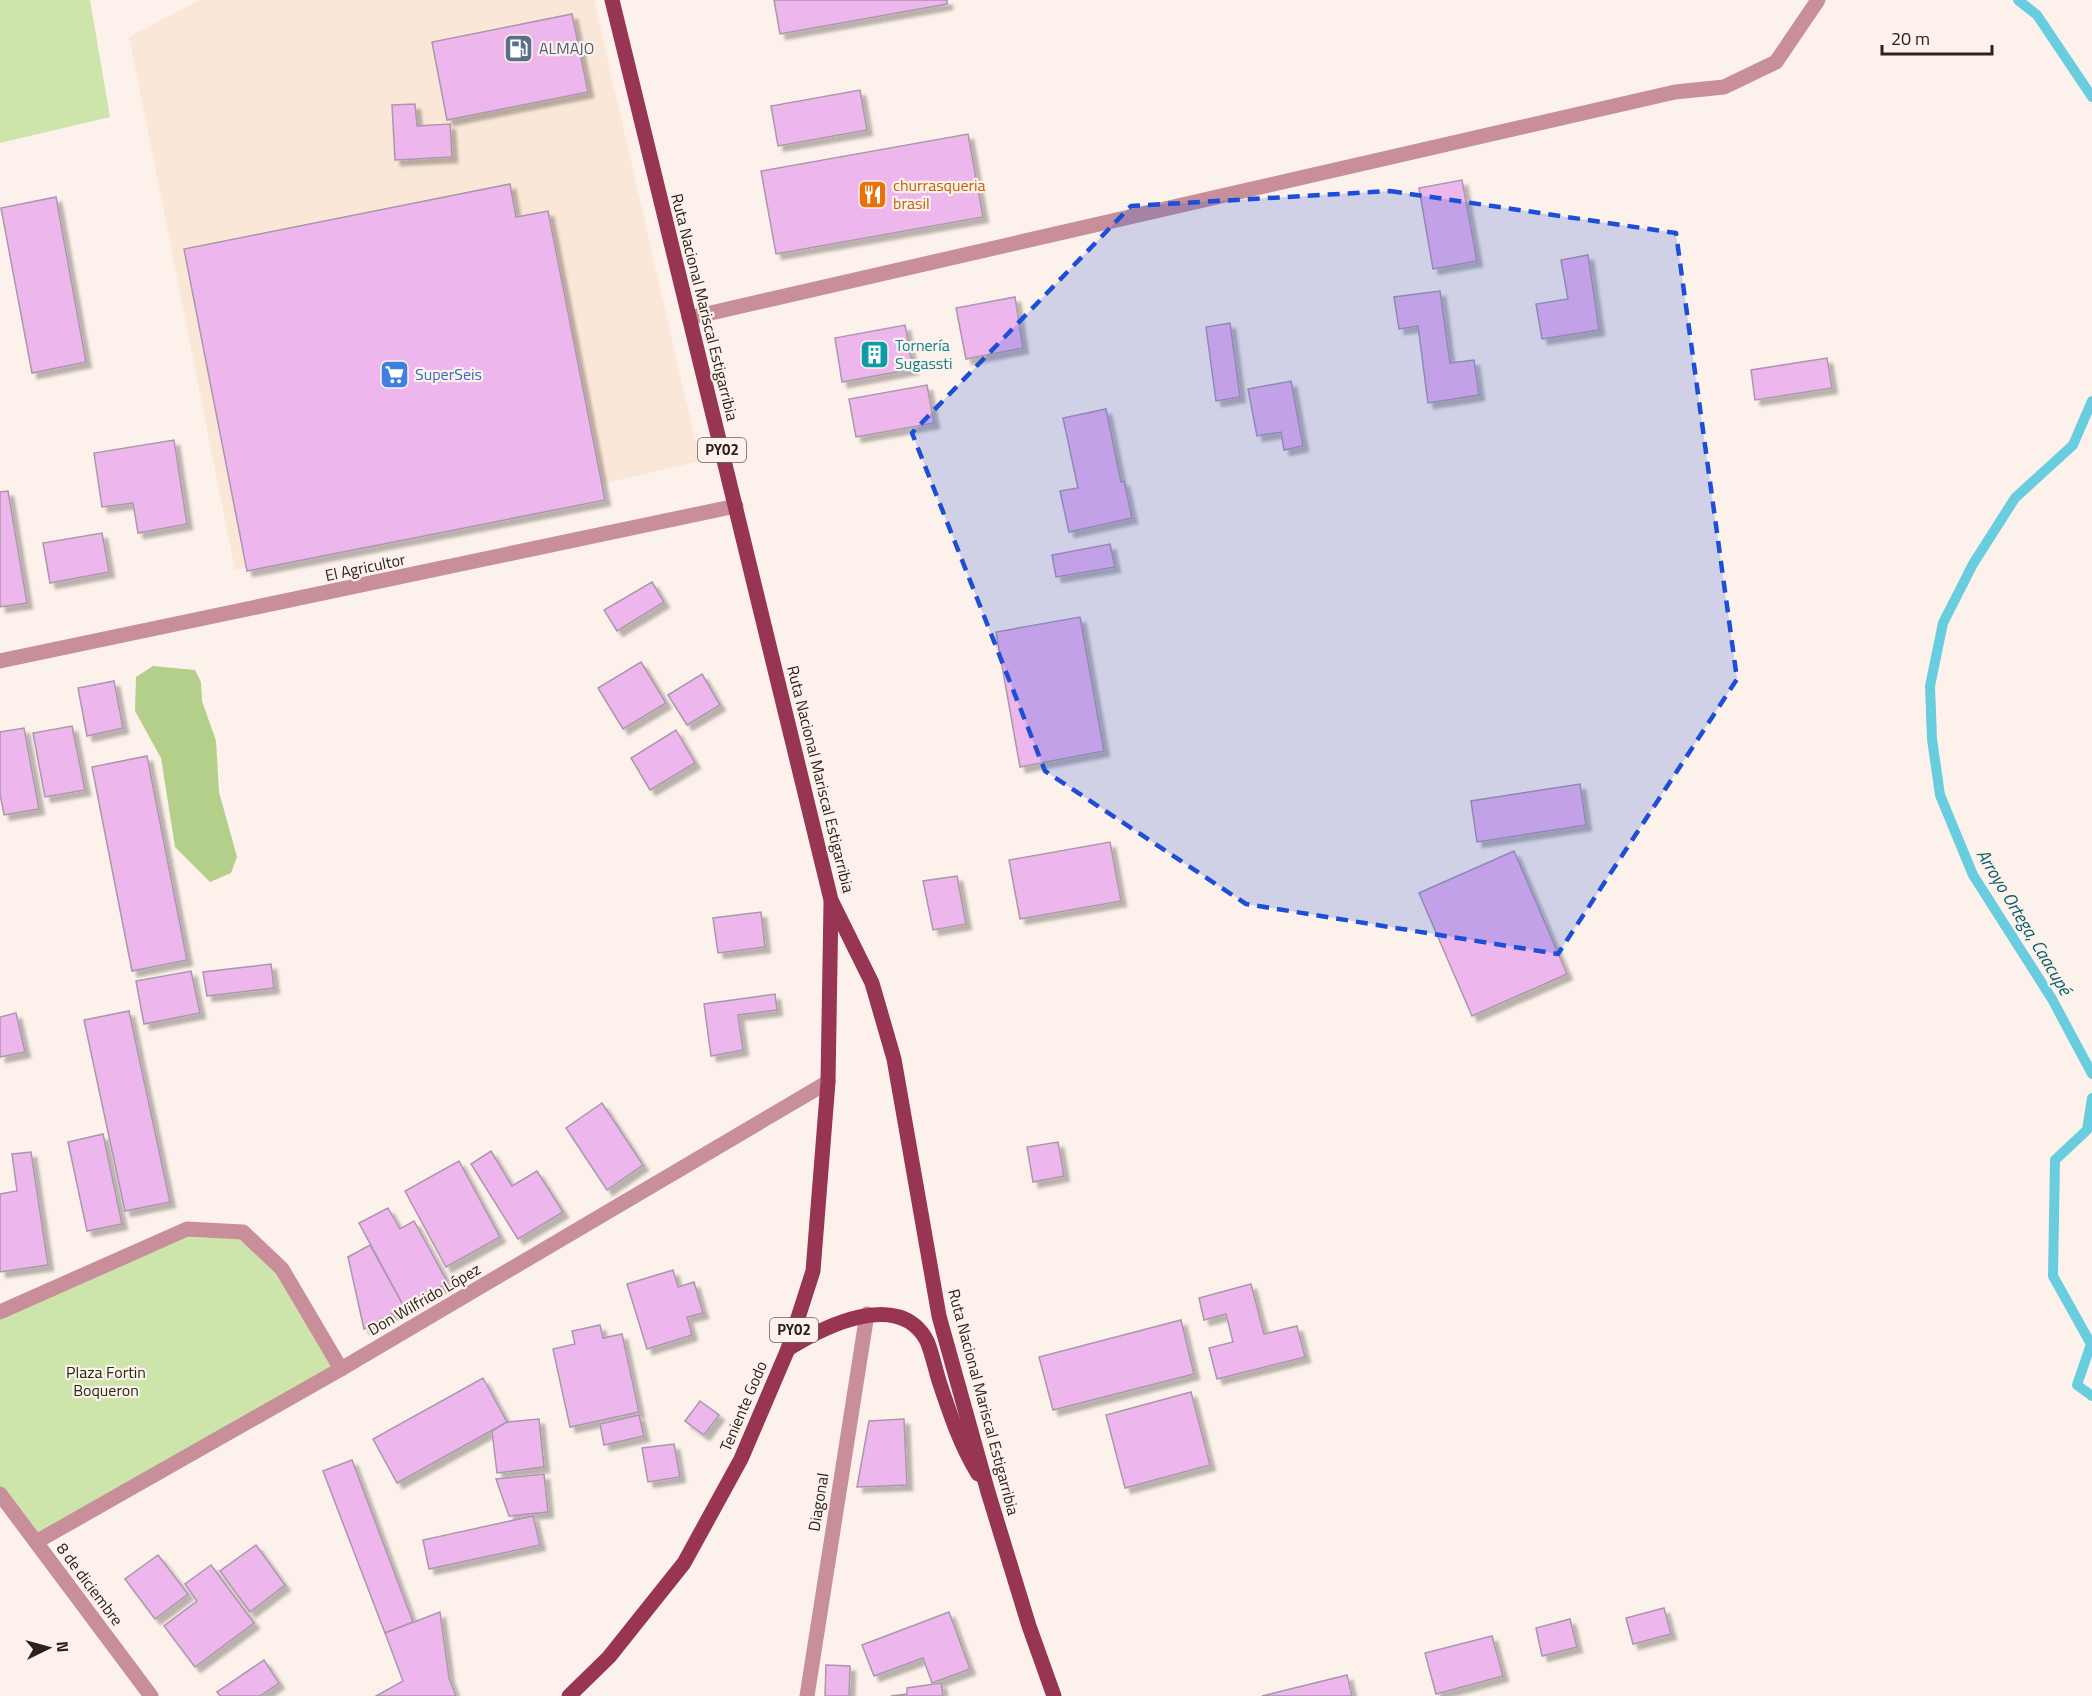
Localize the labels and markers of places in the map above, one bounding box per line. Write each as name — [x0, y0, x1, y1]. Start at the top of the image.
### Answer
fuel station icon: ALMAJO — [502, 32, 534, 64]
place label: ALMAJO — [539, 36, 594, 60]
place label: churrasqueria brasil — [893, 173, 986, 215]
restaurant icon: churrasqueria brasil — [856, 178, 888, 210]
place label: Tornería Sugassti — [895, 333, 952, 375]
building icon: Tornería Sugassti — [858, 338, 890, 370]
supermarket icon: SuperSeis — [378, 358, 410, 390]
place label: SuperSeis — [415, 362, 482, 386]

